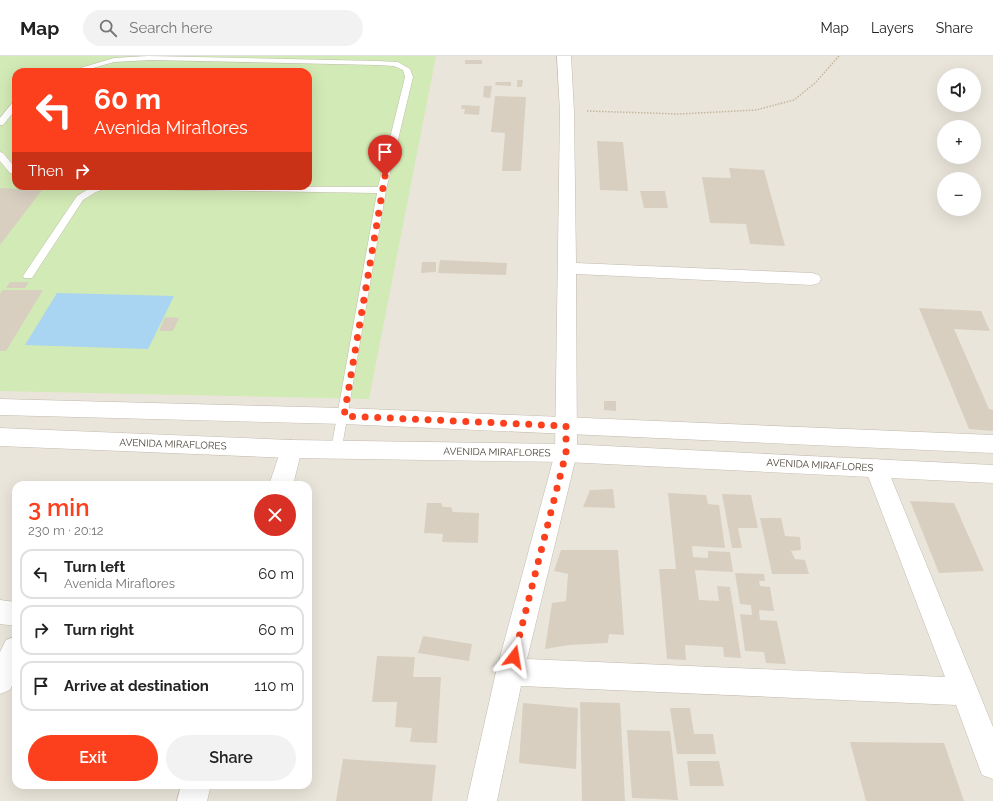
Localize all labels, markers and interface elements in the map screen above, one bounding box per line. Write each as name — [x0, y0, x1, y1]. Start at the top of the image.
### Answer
search box — [83, 10, 363, 46]
text: Map — [20, 17, 59, 39]
icon: search — [97, 17, 119, 39]
text: Search here — [129, 19, 213, 37]
text: Map — [821, 20, 849, 36]
text: Layers — [871, 20, 914, 36]
text: Share — [936, 20, 973, 36]
map controls — [937, 68, 981, 216]
button: sound — [937, 68, 981, 112]
text: 60 m — [94, 83, 161, 116]
icon: left — [28, 84, 80, 136]
text: Avenida Miraflores — [94, 117, 248, 138]
button: + — [937, 120, 981, 164]
pin — [368, 135, 402, 176]
icon: arrive — [374, 141, 396, 163]
icon: right — [71, 160, 93, 182]
text: Then — [28, 162, 63, 180]
button: − — [937, 172, 981, 216]
street label: AVENIDA MIRAFLORES — [119, 437, 227, 451]
street label: AVENIDA MIRAFLORES — [443, 446, 551, 458]
street label: AVENIDA MIRAFLORES — [766, 457, 874, 473]
text: 3 min — [28, 493, 90, 522]
button: close — [254, 494, 296, 536]
text: 230 m · 20:12 — [28, 523, 104, 538]
text: Turn left — [64, 558, 125, 576]
icon: left — [30, 563, 52, 585]
text: 60 m — [258, 565, 294, 583]
text: Avenida Miraflores — [64, 576, 175, 591]
icon: right — [30, 619, 52, 641]
text: Turn right — [64, 621, 134, 639]
text: 60 m — [258, 621, 294, 639]
position arrow — [493, 636, 535, 678]
icon: arrive — [30, 675, 52, 697]
text: Arrive at destination — [64, 677, 209, 695]
text: 110 m — [254, 677, 294, 695]
button: Exit — [28, 735, 158, 781]
button: Share — [166, 735, 296, 781]

